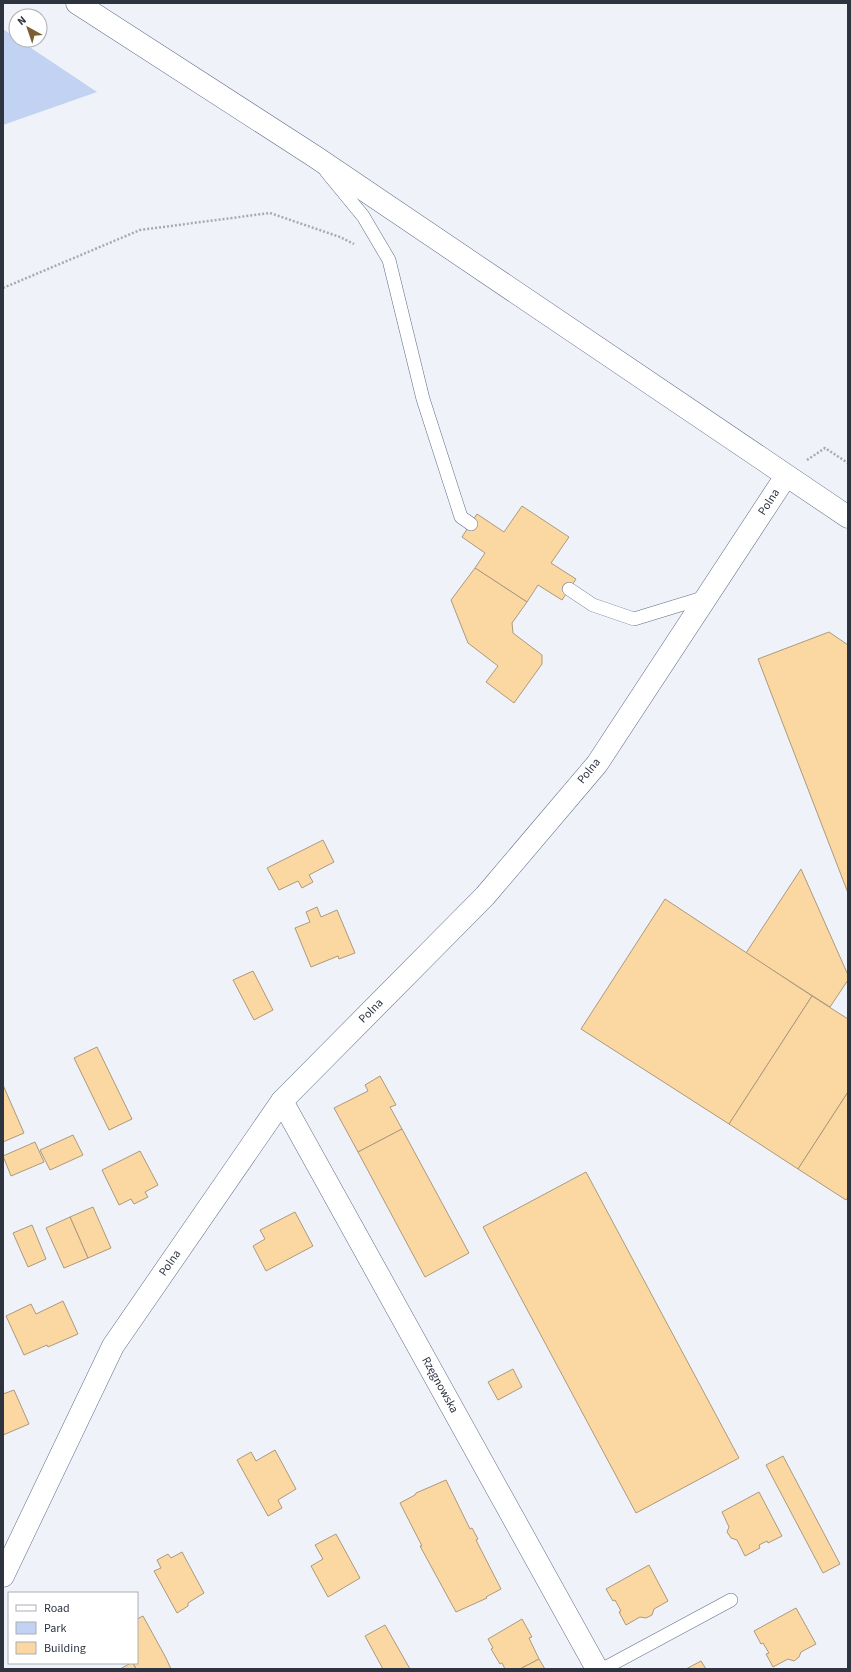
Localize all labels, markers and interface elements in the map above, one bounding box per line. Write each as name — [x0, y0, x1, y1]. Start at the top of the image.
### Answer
north arrow — [8, 8, 48, 48]
text: N — [14, 13, 30, 29]
street label: Polna — [754, 485, 784, 519]
street label: Polna — [573, 755, 605, 787]
street label: Polna — [355, 995, 387, 1027]
street label: Polna — [155, 1246, 185, 1280]
street label: Rzęgnowska — [417, 1354, 463, 1416]
legend — [8, 1592, 138, 1664]
text: Road — [44, 1600, 70, 1617]
text: Park — [44, 1620, 66, 1637]
text: Building — [44, 1640, 86, 1657]

